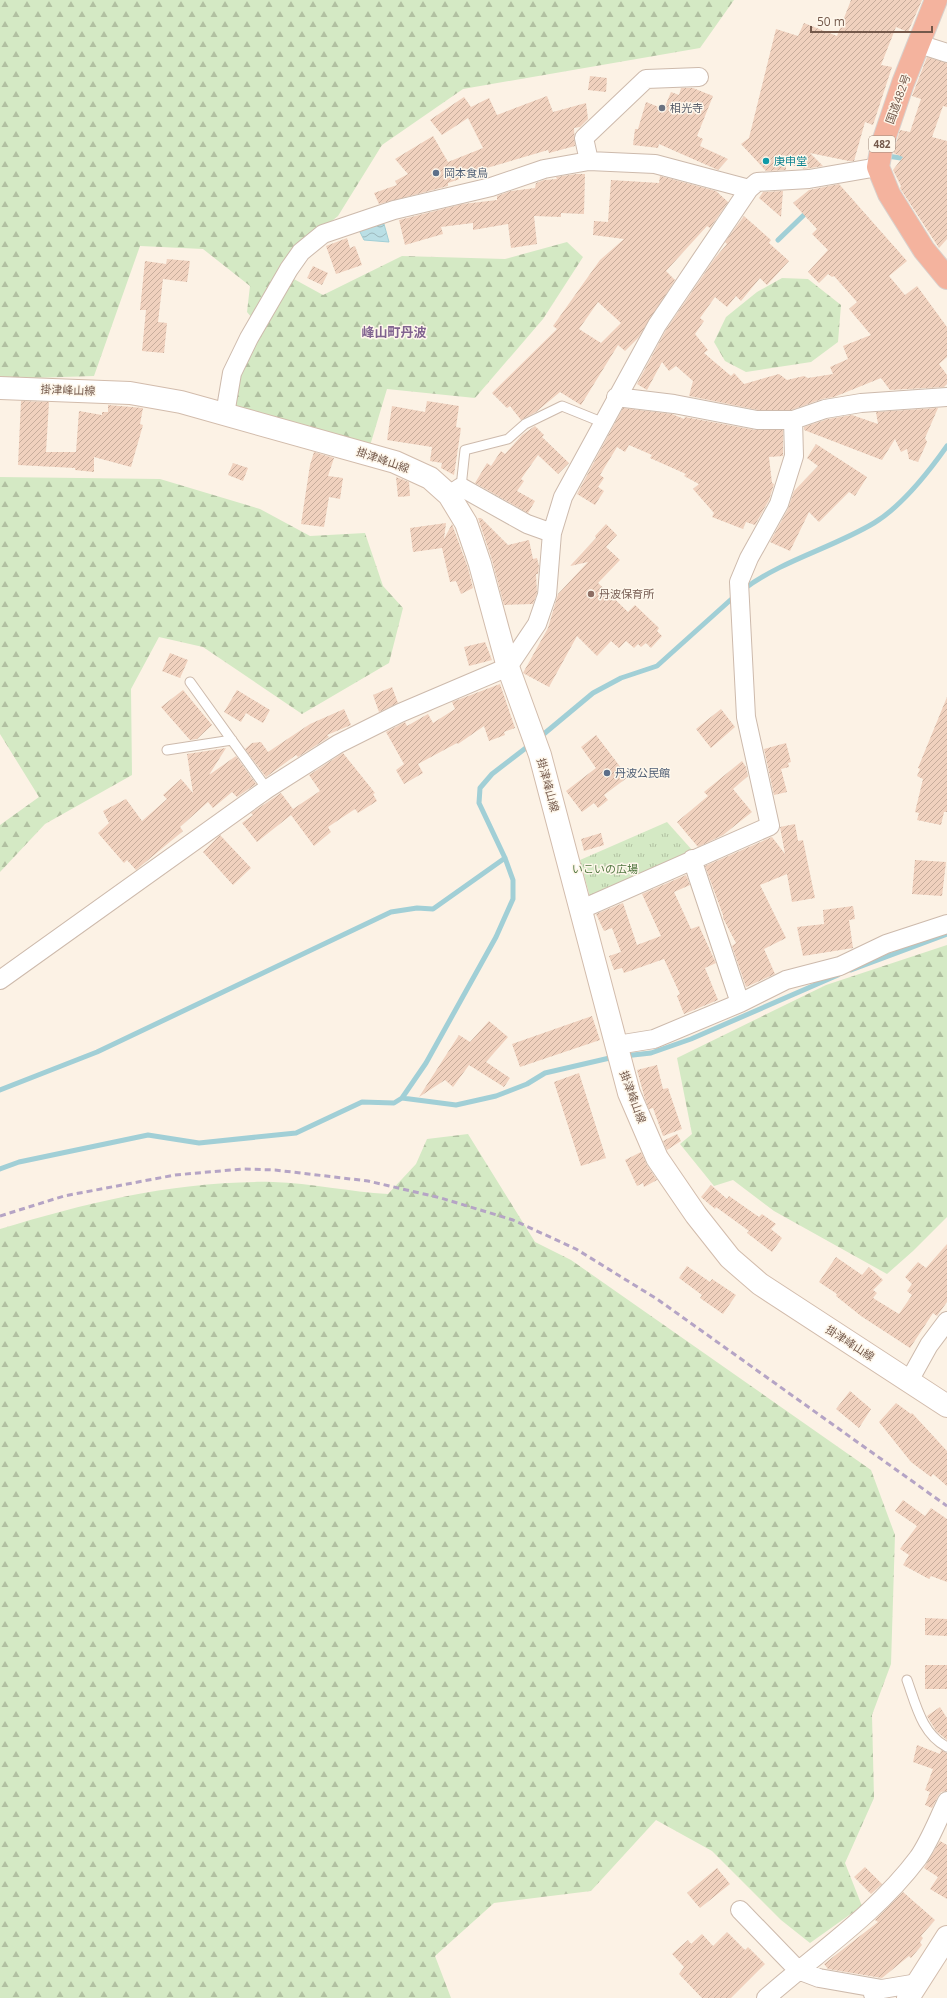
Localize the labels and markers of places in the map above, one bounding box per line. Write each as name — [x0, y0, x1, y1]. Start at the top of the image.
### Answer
place label: 相光寺 — [670, 100, 703, 115]
marker: 相光寺 — [657, 103, 667, 113]
place label: 庚申堂 — [774, 153, 807, 168]
marker: 庚申堂 — [761, 156, 771, 166]
place label: 岡本食鳥 — [444, 165, 488, 180]
marker: 岡本食鳥 — [431, 168, 441, 178]
place label: 丹波保育所 — [599, 586, 655, 601]
marker: 丹波保育所 — [586, 589, 596, 599]
place label: 丹波公民館 — [615, 765, 670, 780]
marker: 丹波公民館 — [602, 768, 612, 778]

